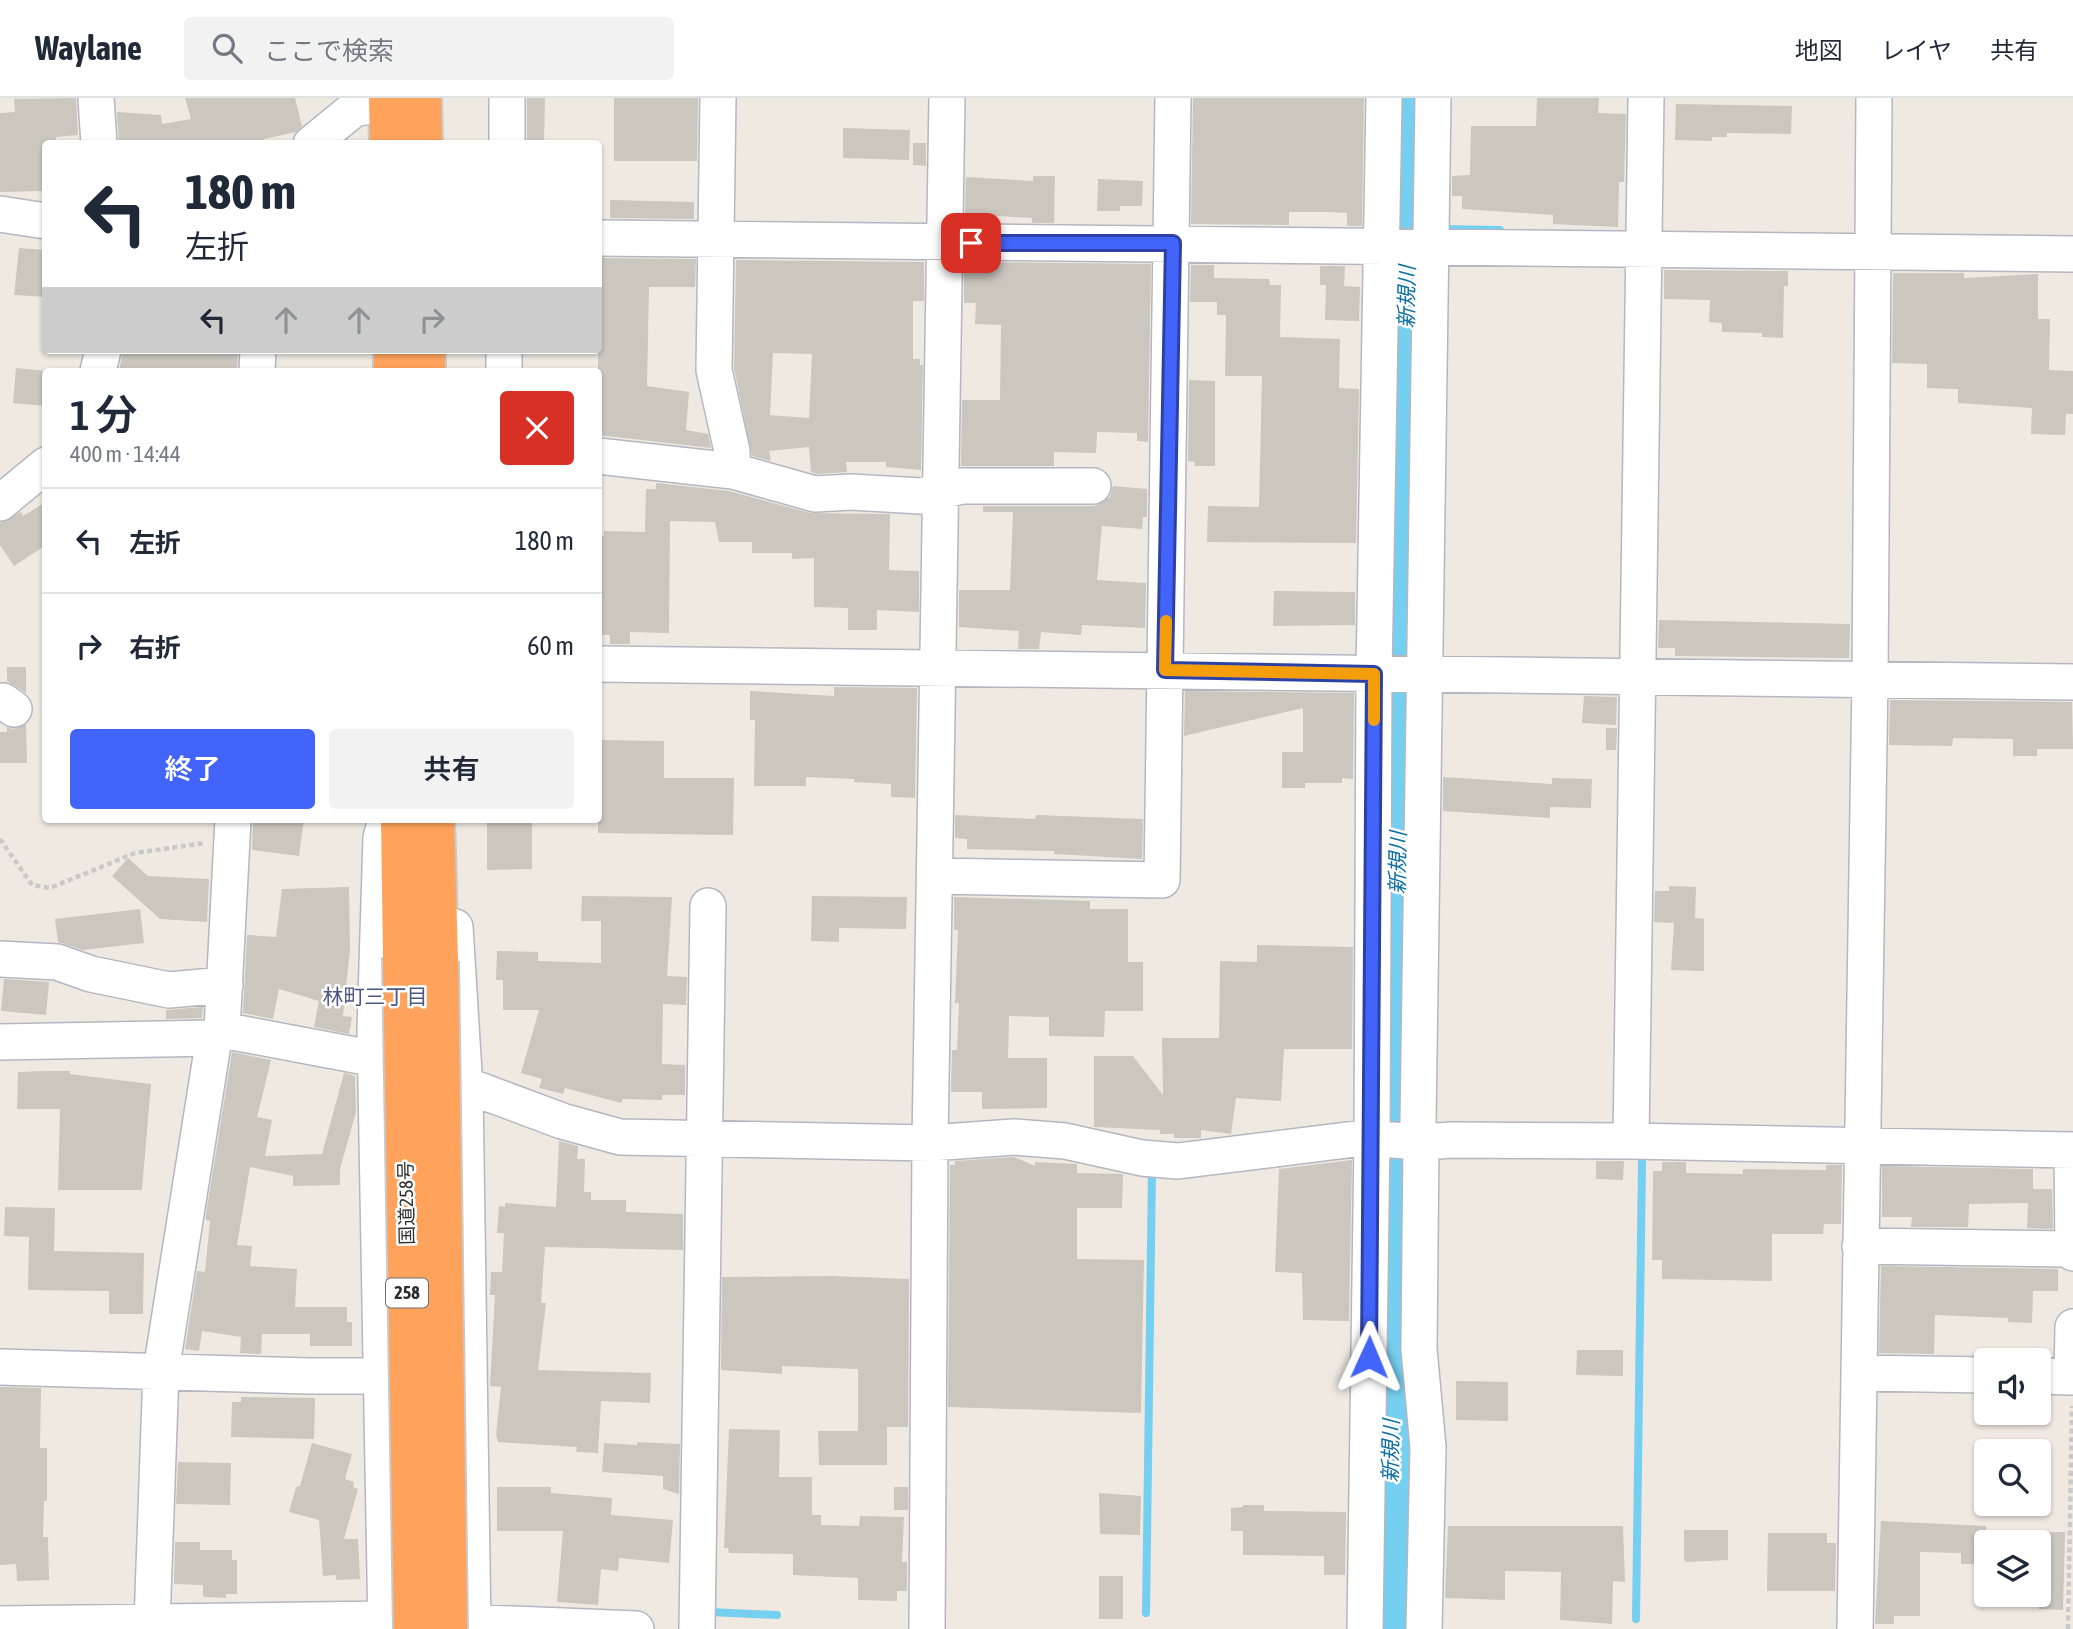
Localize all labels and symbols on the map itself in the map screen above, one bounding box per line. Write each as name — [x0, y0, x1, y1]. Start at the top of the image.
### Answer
pin — [941, 213, 1001, 273]
water label: 新規川 — [1393, 263, 1419, 329]
water label: 新規川 — [1384, 829, 1410, 895]
district label: 林町三丁目 — [323, 984, 428, 1008]
street label: 国道258号 — [394, 1161, 418, 1245]
road number: 258 — [386, 1278, 428, 1308]
position arrow — [1332, 1320, 1406, 1394]
water label: 新規川 — [1377, 1417, 1403, 1483]

